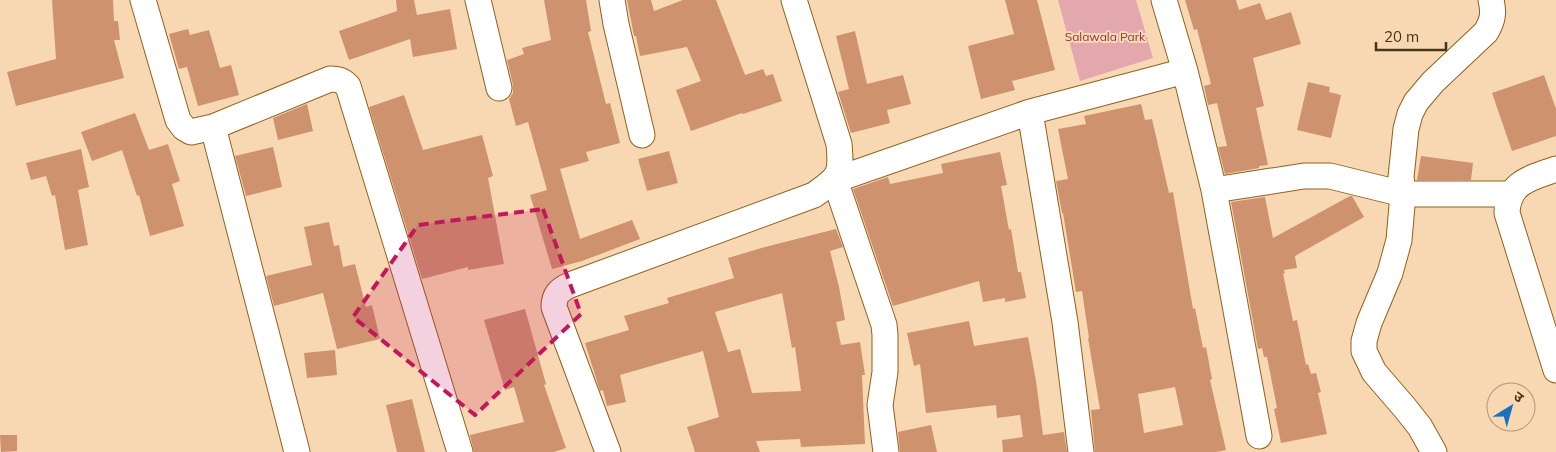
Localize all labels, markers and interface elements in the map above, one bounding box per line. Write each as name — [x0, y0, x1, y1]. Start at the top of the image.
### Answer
scale bar — [1376, 20, 1446, 52]
text: 20 m — [1384, 27, 1419, 46]
park label: Salawala Park — [1065, 29, 1146, 44]
north arrow — [1486, 382, 1536, 432]
text: उ — [1510, 387, 1528, 407]

